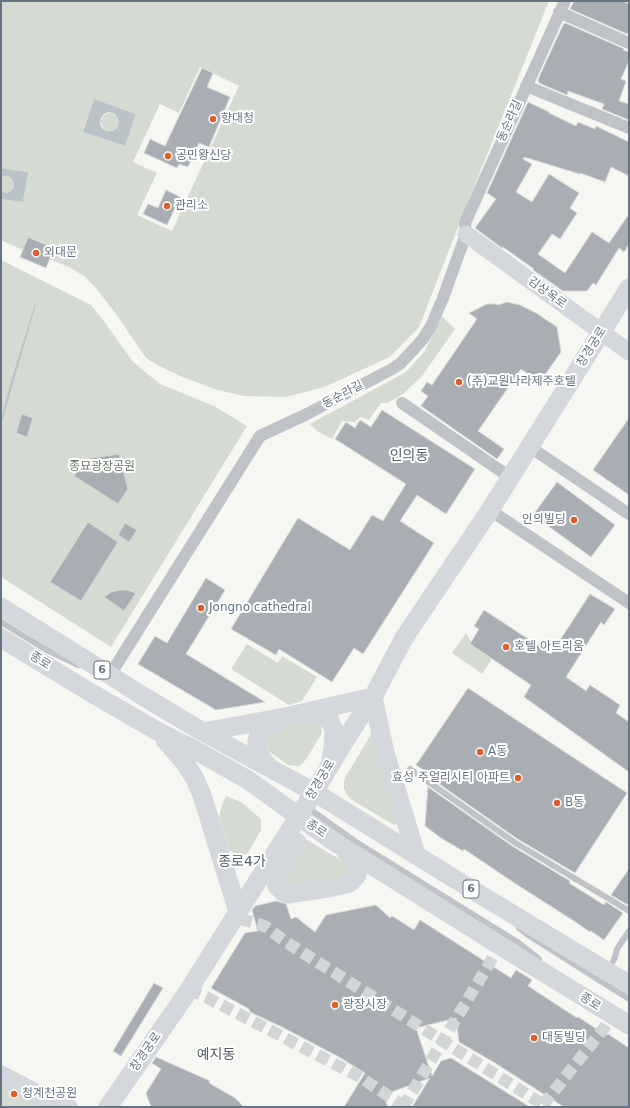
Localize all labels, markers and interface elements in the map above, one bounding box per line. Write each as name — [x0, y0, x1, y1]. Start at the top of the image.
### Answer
street label: 동순라길 — [494, 98, 526, 144]
place label: 향대청 — [221, 112, 254, 126]
marker: 향대청 — [208, 114, 218, 124]
place label: 공민왕신당 — [176, 149, 231, 163]
marker: 공민왕신당 — [163, 151, 173, 161]
place label: 관리소 — [175, 199, 208, 213]
marker: 관리소 — [162, 201, 172, 211]
place label: 외대문 — [44, 246, 77, 260]
marker: 외대문 — [31, 248, 41, 258]
street label: 김상옥로 — [525, 274, 569, 312]
street label: 창경궁로 — [574, 324, 610, 370]
place label: (주)교원나라제주호텔 — [467, 375, 576, 389]
marker: (주)교원나라제주호텔 — [454, 377, 464, 387]
street label: 동순라길 — [320, 378, 366, 412]
district label: 인의동 — [390, 448, 428, 464]
park label: 종묘광장공원 — [69, 460, 135, 474]
place label: 인의빌딩 — [522, 513, 566, 527]
marker: 인의빌딩 — [569, 515, 579, 525]
place label: Jongno cathedral — [209, 601, 311, 615]
marker: Jongno cathedral — [196, 603, 206, 613]
place label: 호텔 아트리움 — [514, 640, 584, 654]
marker: 호텔 아트리움 — [501, 642, 511, 652]
street label: 종로 — [27, 649, 53, 673]
road number: 6 — [94, 661, 110, 679]
place label: A동 — [488, 745, 507, 759]
marker: A동 — [475, 747, 485, 757]
street label: 창경궁로 — [303, 757, 339, 803]
place label: 효성 주얼리시티 아파트 — [392, 771, 510, 785]
marker: 효성 주얼리시티 아파트 — [513, 773, 523, 783]
place label: B동 — [565, 796, 584, 810]
marker: B동 — [552, 798, 562, 808]
street label: 종로 — [303, 817, 329, 841]
district label: 종로4가 — [218, 854, 266, 870]
road number: 6 — [463, 880, 479, 898]
street label: 종로 — [577, 990, 603, 1014]
place label: 광장시장 — [343, 998, 387, 1012]
marker: 광장시장 — [330, 1000, 340, 1010]
street label: 창경궁로 — [127, 1030, 165, 1074]
place label: 대동빌딩 — [542, 1031, 586, 1045]
marker: 대동빌딩 — [529, 1033, 539, 1043]
district label: 예지동 — [197, 1047, 235, 1063]
place label: 청계천공원 — [22, 1087, 77, 1101]
marker: 청계천공원 — [9, 1089, 19, 1099]

